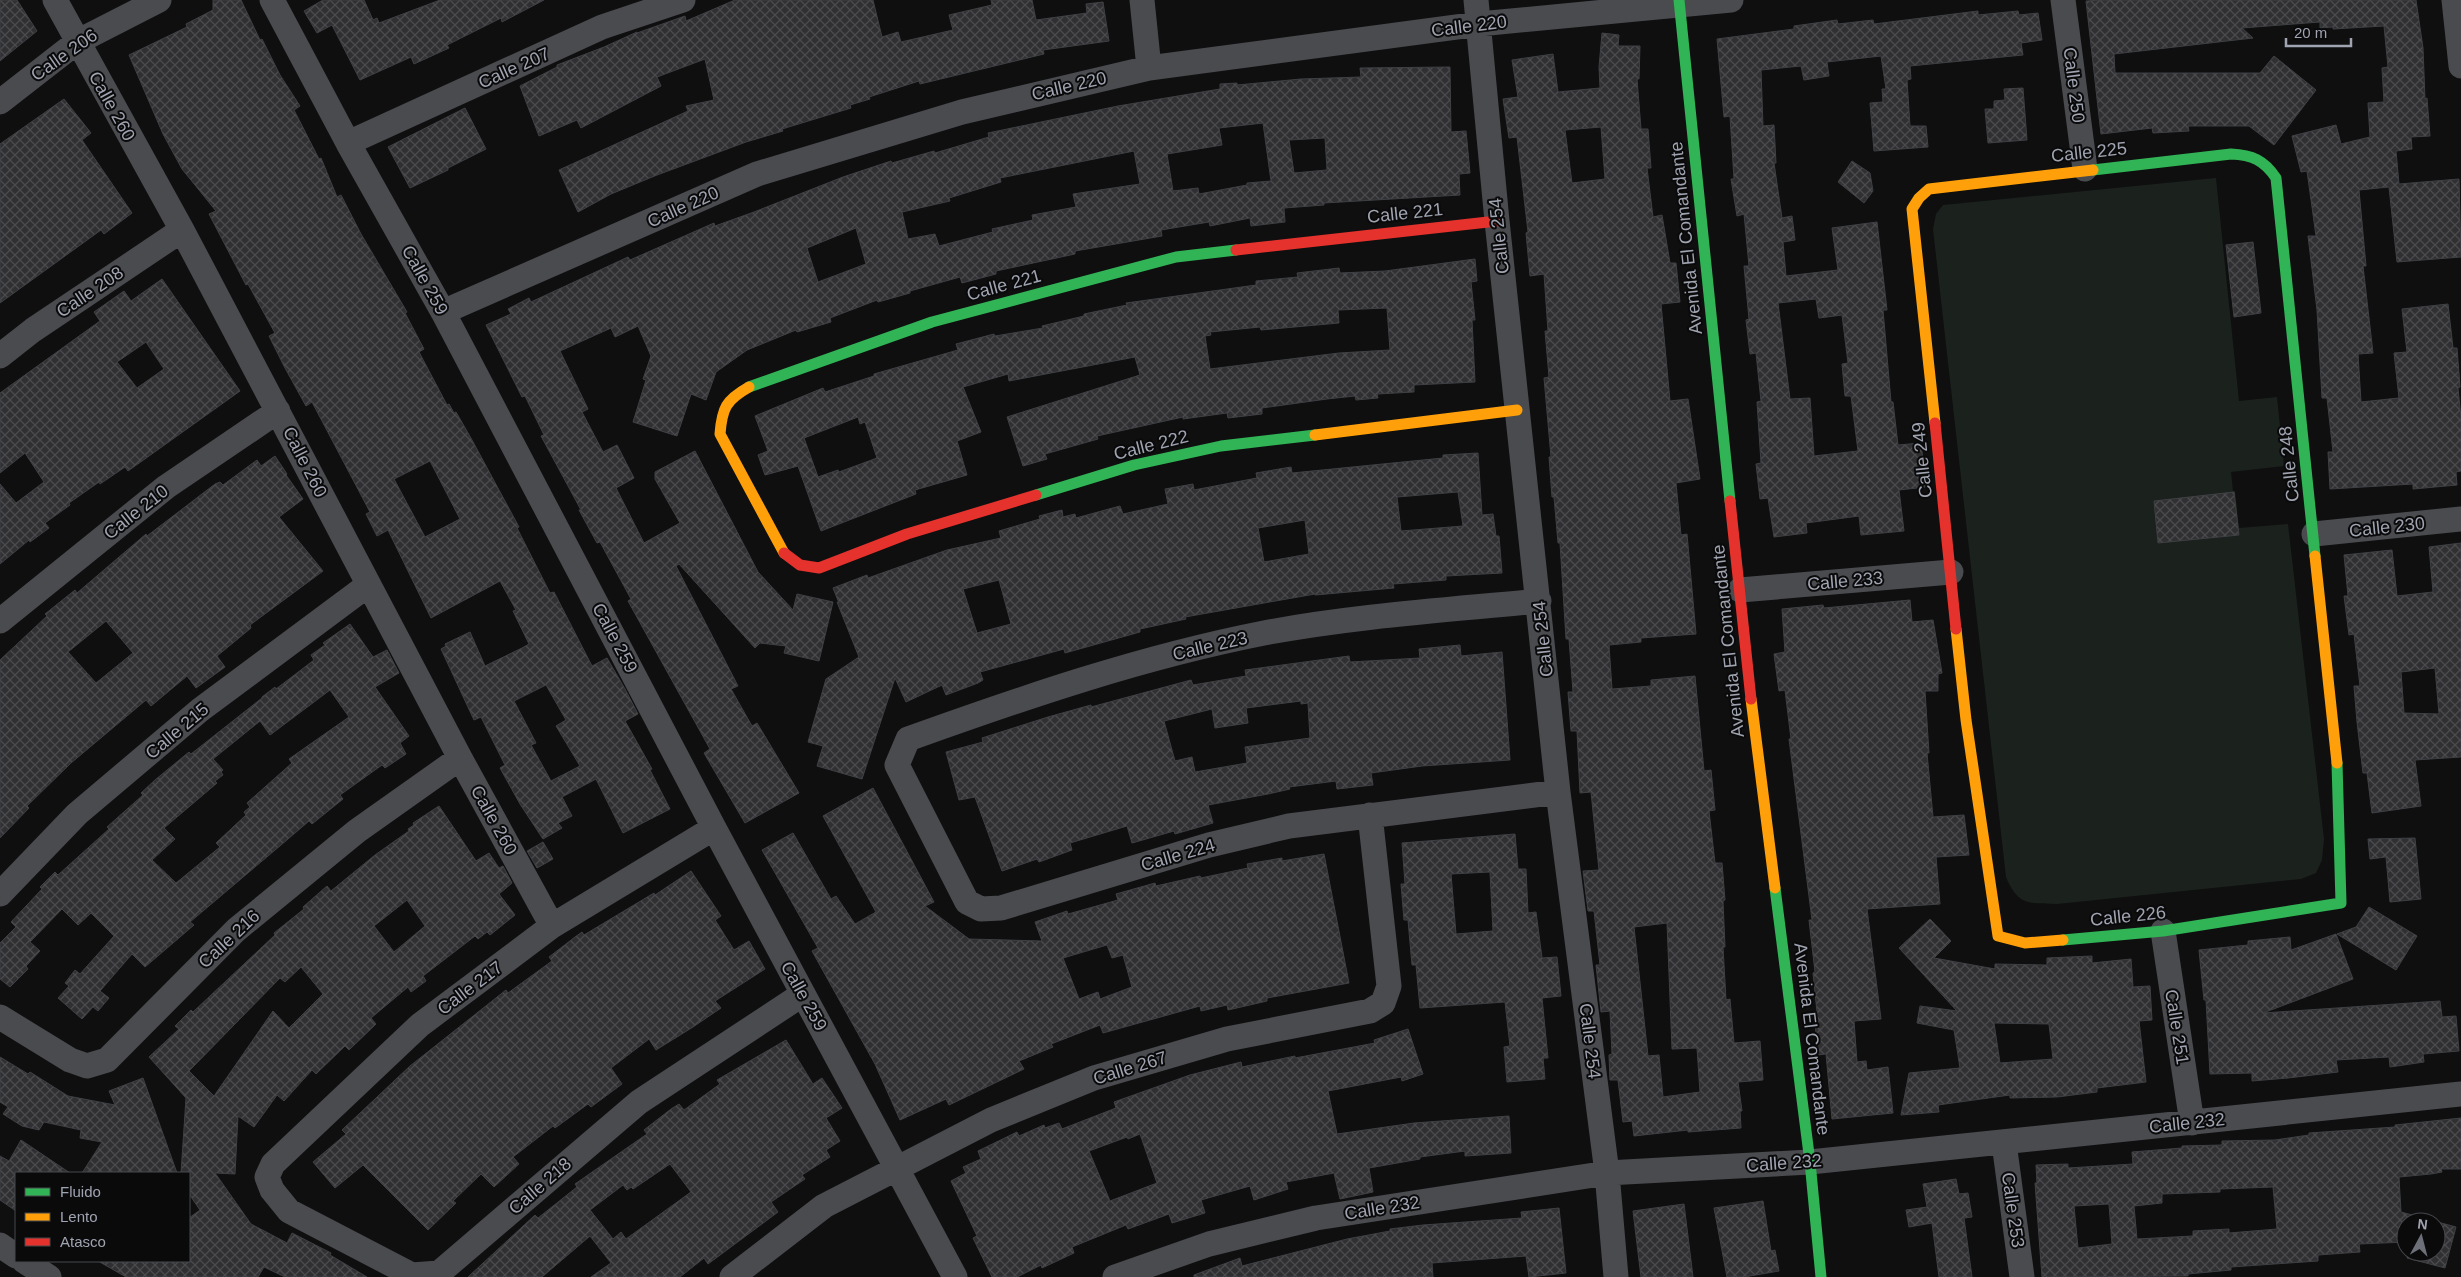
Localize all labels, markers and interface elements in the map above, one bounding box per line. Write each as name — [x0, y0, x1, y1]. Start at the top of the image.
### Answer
street label: Calle 220 — [1430, 11, 1508, 41]
scale bar — [2286, 15, 2351, 47]
text: 20 m — [2294, 24, 2327, 41]
street label: Calle 206 — [27, 25, 101, 85]
street label: Calle 207 — [475, 43, 553, 93]
street label: Calle 250 — [2059, 46, 2089, 124]
street label: Calle 260 — [85, 68, 139, 144]
street label: Calle 220 — [1030, 68, 1108, 104]
street label: Calle 225 — [2050, 138, 2128, 166]
street label: Avenida El Comandante — [1666, 141, 1706, 335]
street label: Calle 220 — [644, 182, 722, 232]
street label: Calle 254 — [1485, 197, 1513, 275]
street label: Calle 221 — [1366, 199, 1444, 227]
street label: Calle 259 — [398, 242, 452, 318]
street label: Calle 208 — [53, 262, 127, 322]
street label: Calle 221 — [965, 265, 1043, 305]
street label: Calle 249 — [1908, 421, 1936, 499]
street label: Calle 260 — [279, 424, 331, 500]
street label: Calle 248 — [2275, 425, 2303, 503]
street label: Calle 222 — [1112, 426, 1190, 464]
street label: Calle 210 — [100, 481, 172, 543]
street label: Calle 230 — [2348, 513, 2426, 541]
street label: Avenida El Comandante — [1708, 544, 1748, 738]
street label: Calle 233 — [1806, 568, 1884, 594]
street label: Calle 259 — [588, 600, 642, 676]
street label: Calle 254 — [1529, 600, 1557, 678]
street label: Calle 223 — [1171, 628, 1249, 664]
street label: Calle 215 — [141, 699, 213, 763]
street label: Calle 260 — [467, 782, 521, 858]
street label: Calle 224 — [1139, 835, 1217, 875]
street label: Calle 226 — [2089, 902, 2167, 930]
street label: Calle 216 — [194, 906, 264, 972]
street label: Avenida El Comandante — [1790, 942, 1834, 1136]
street label: Calle 217 — [434, 957, 506, 1019]
street label: Calle 259 — [777, 958, 831, 1034]
street label: Calle 251 — [2161, 988, 2193, 1066]
street label: Calle 254 — [1575, 1002, 1605, 1080]
street label: Calle 267 — [1091, 1047, 1169, 1089]
street label: Calle 232 — [2148, 1109, 2226, 1137]
street label: Calle 232 — [1745, 1150, 1823, 1176]
street label: Calle 218 — [505, 1154, 575, 1218]
street label: Calle 253 — [1998, 1171, 2028, 1249]
legend — [15, 1172, 190, 1262]
text: Fluido — [60, 1183, 101, 1200]
street label: Calle 232 — [1343, 1192, 1421, 1224]
text: Lento — [60, 1208, 98, 1225]
north arrow — [2396, 1212, 2446, 1262]
text: N — [2417, 1216, 2429, 1233]
text: Atasco — [60, 1233, 106, 1250]

